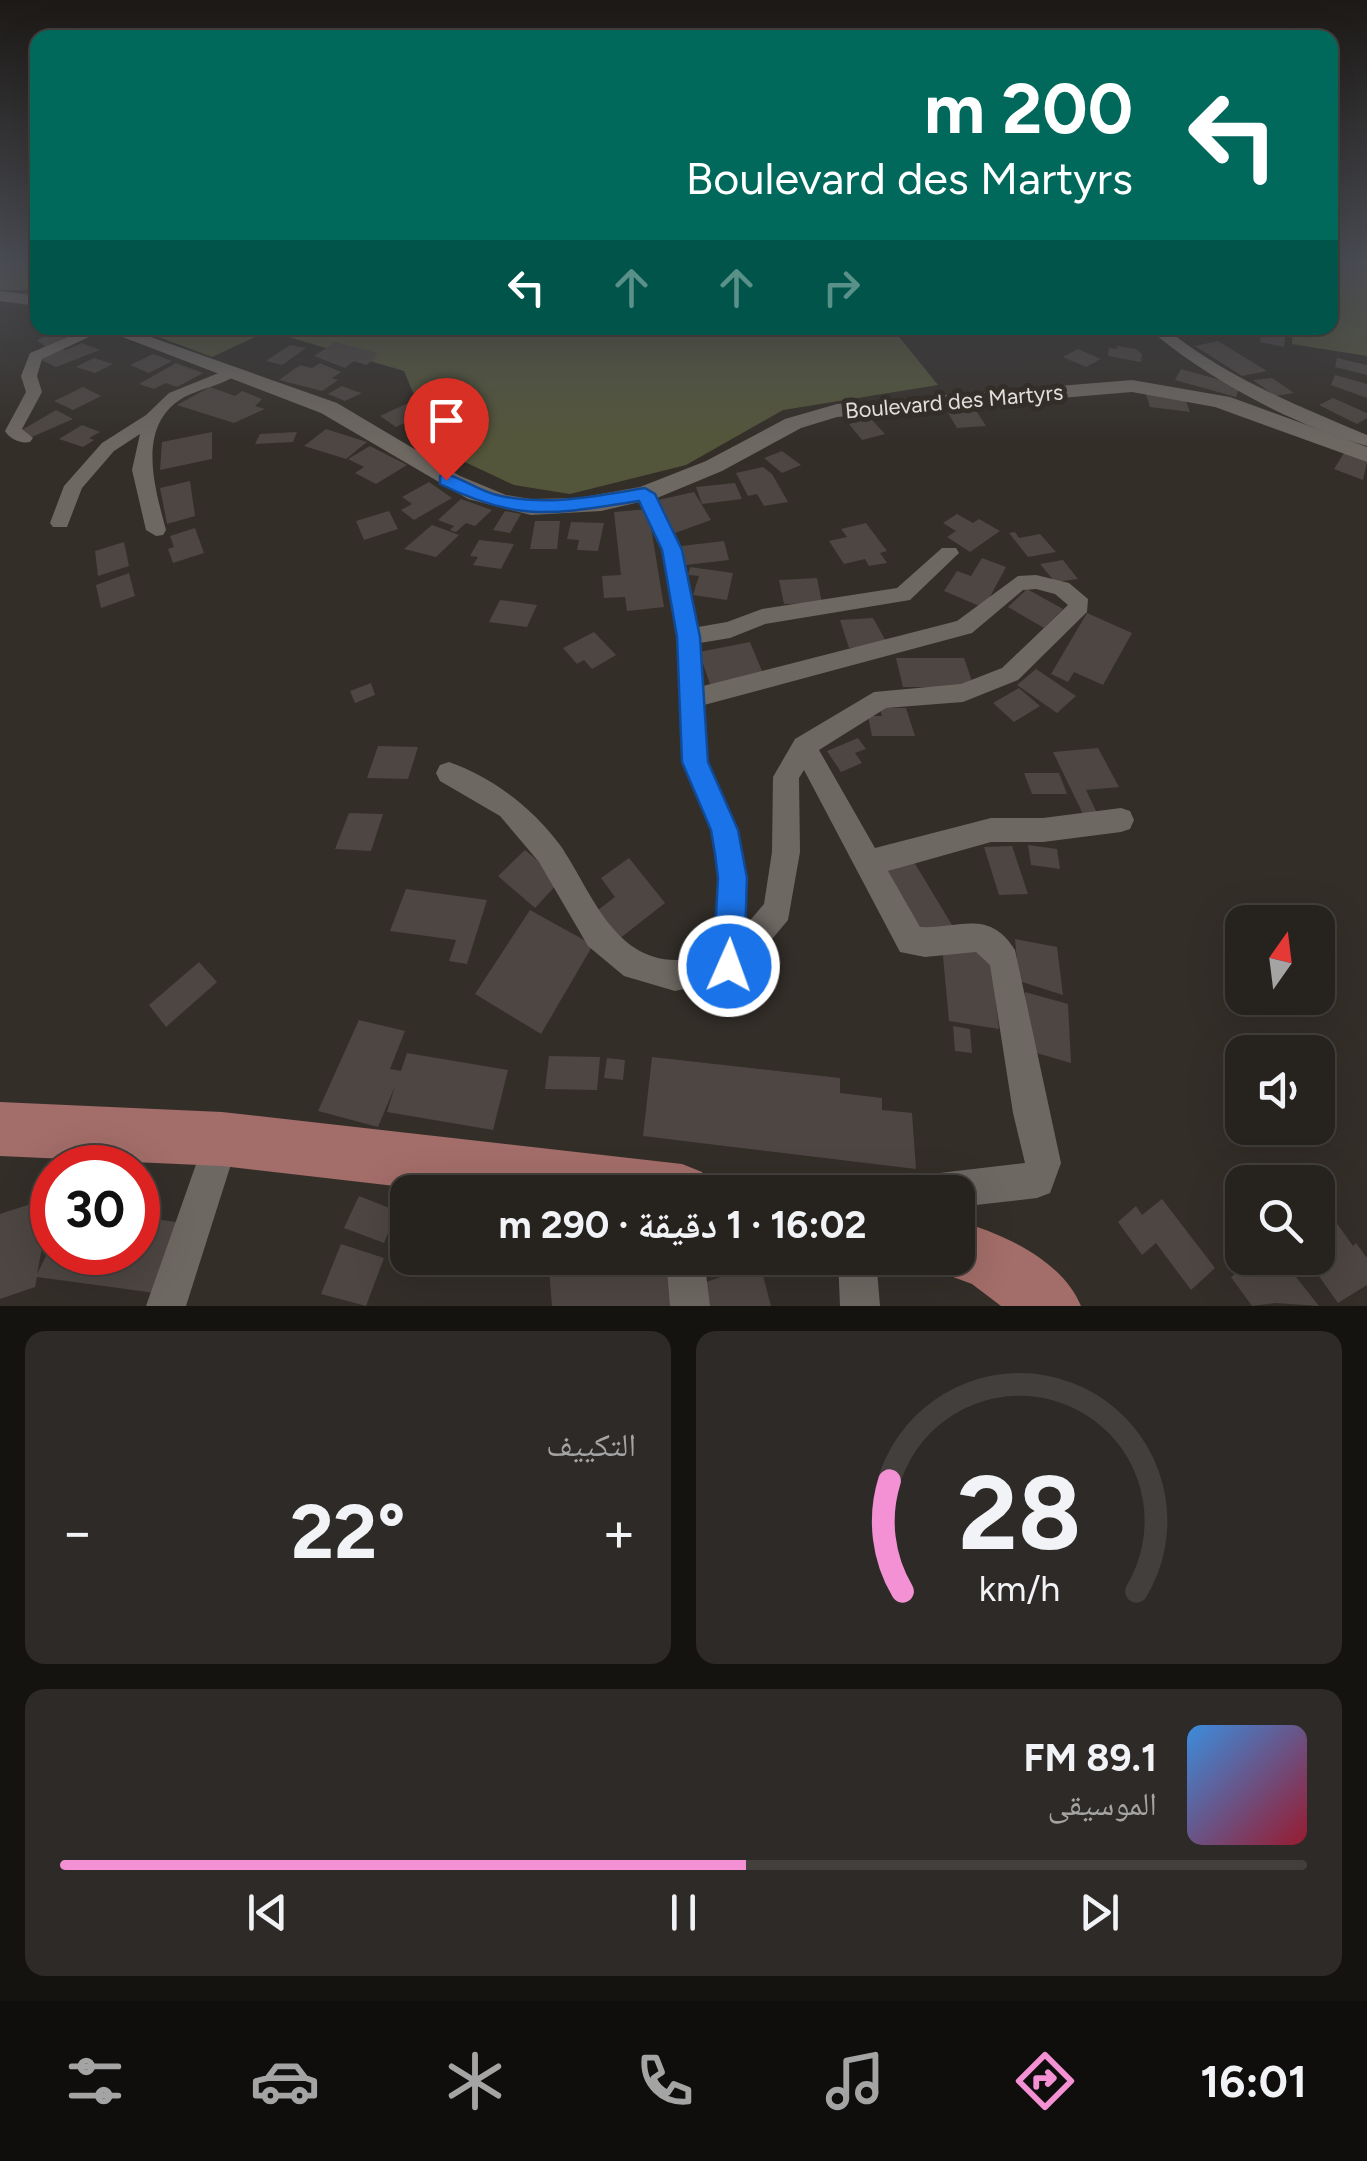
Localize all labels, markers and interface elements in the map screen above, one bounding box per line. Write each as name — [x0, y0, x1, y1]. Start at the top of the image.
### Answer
text: 200 m — [924, 66, 1133, 151]
icon: left — [1168, 70, 1298, 200]
text: Boulevard des Martyrs — [686, 151, 1133, 205]
icon: left — [499, 260, 554, 315]
icon: ahead — [604, 260, 659, 315]
icon: ahead — [709, 260, 764, 315]
icon: right — [814, 260, 869, 315]
pin — [404, 378, 489, 481]
street label: Boulevard des Martyrs — [844, 379, 1064, 424]
icon: arrive — [419, 393, 474, 448]
north arrow — [1225, 905, 1335, 1015]
map controls — [1225, 905, 1335, 1275]
position arrow — [677, 914, 781, 1018]
button: sound — [1225, 1035, 1335, 1145]
speed limit sign: 30 — [30, 1145, 160, 1275]
button: search — [1225, 1165, 1335, 1275]
text: 16:02 · 1 دقيقة · 290 m — [499, 1202, 866, 1248]
text: التكييف — [546, 1426, 636, 1464]
text: 28 — [957, 1450, 1081, 1575]
text: 22° — [290, 1487, 406, 1577]
text: − — [60, 1499, 94, 1565]
text: + — [602, 1499, 636, 1565]
text: km/h — [978, 1567, 1060, 1610]
text: 89.1 FM — [1024, 1735, 1157, 1781]
text: الموسيقى — [1047, 1785, 1157, 1823]
icon: previous — [240, 1885, 295, 1940]
icon: pause — [656, 1885, 711, 1940]
icon: next — [1072, 1885, 1127, 1940]
icon: filters — [60, 2046, 130, 2116]
icon: car — [250, 2046, 320, 2116]
icon: climate — [440, 2046, 510, 2116]
icon: phone — [630, 2046, 700, 2116]
icon: music — [820, 2046, 890, 2116]
icon: directions — [1010, 2046, 1080, 2116]
text: 16:01 — [1200, 2054, 1307, 2108]

